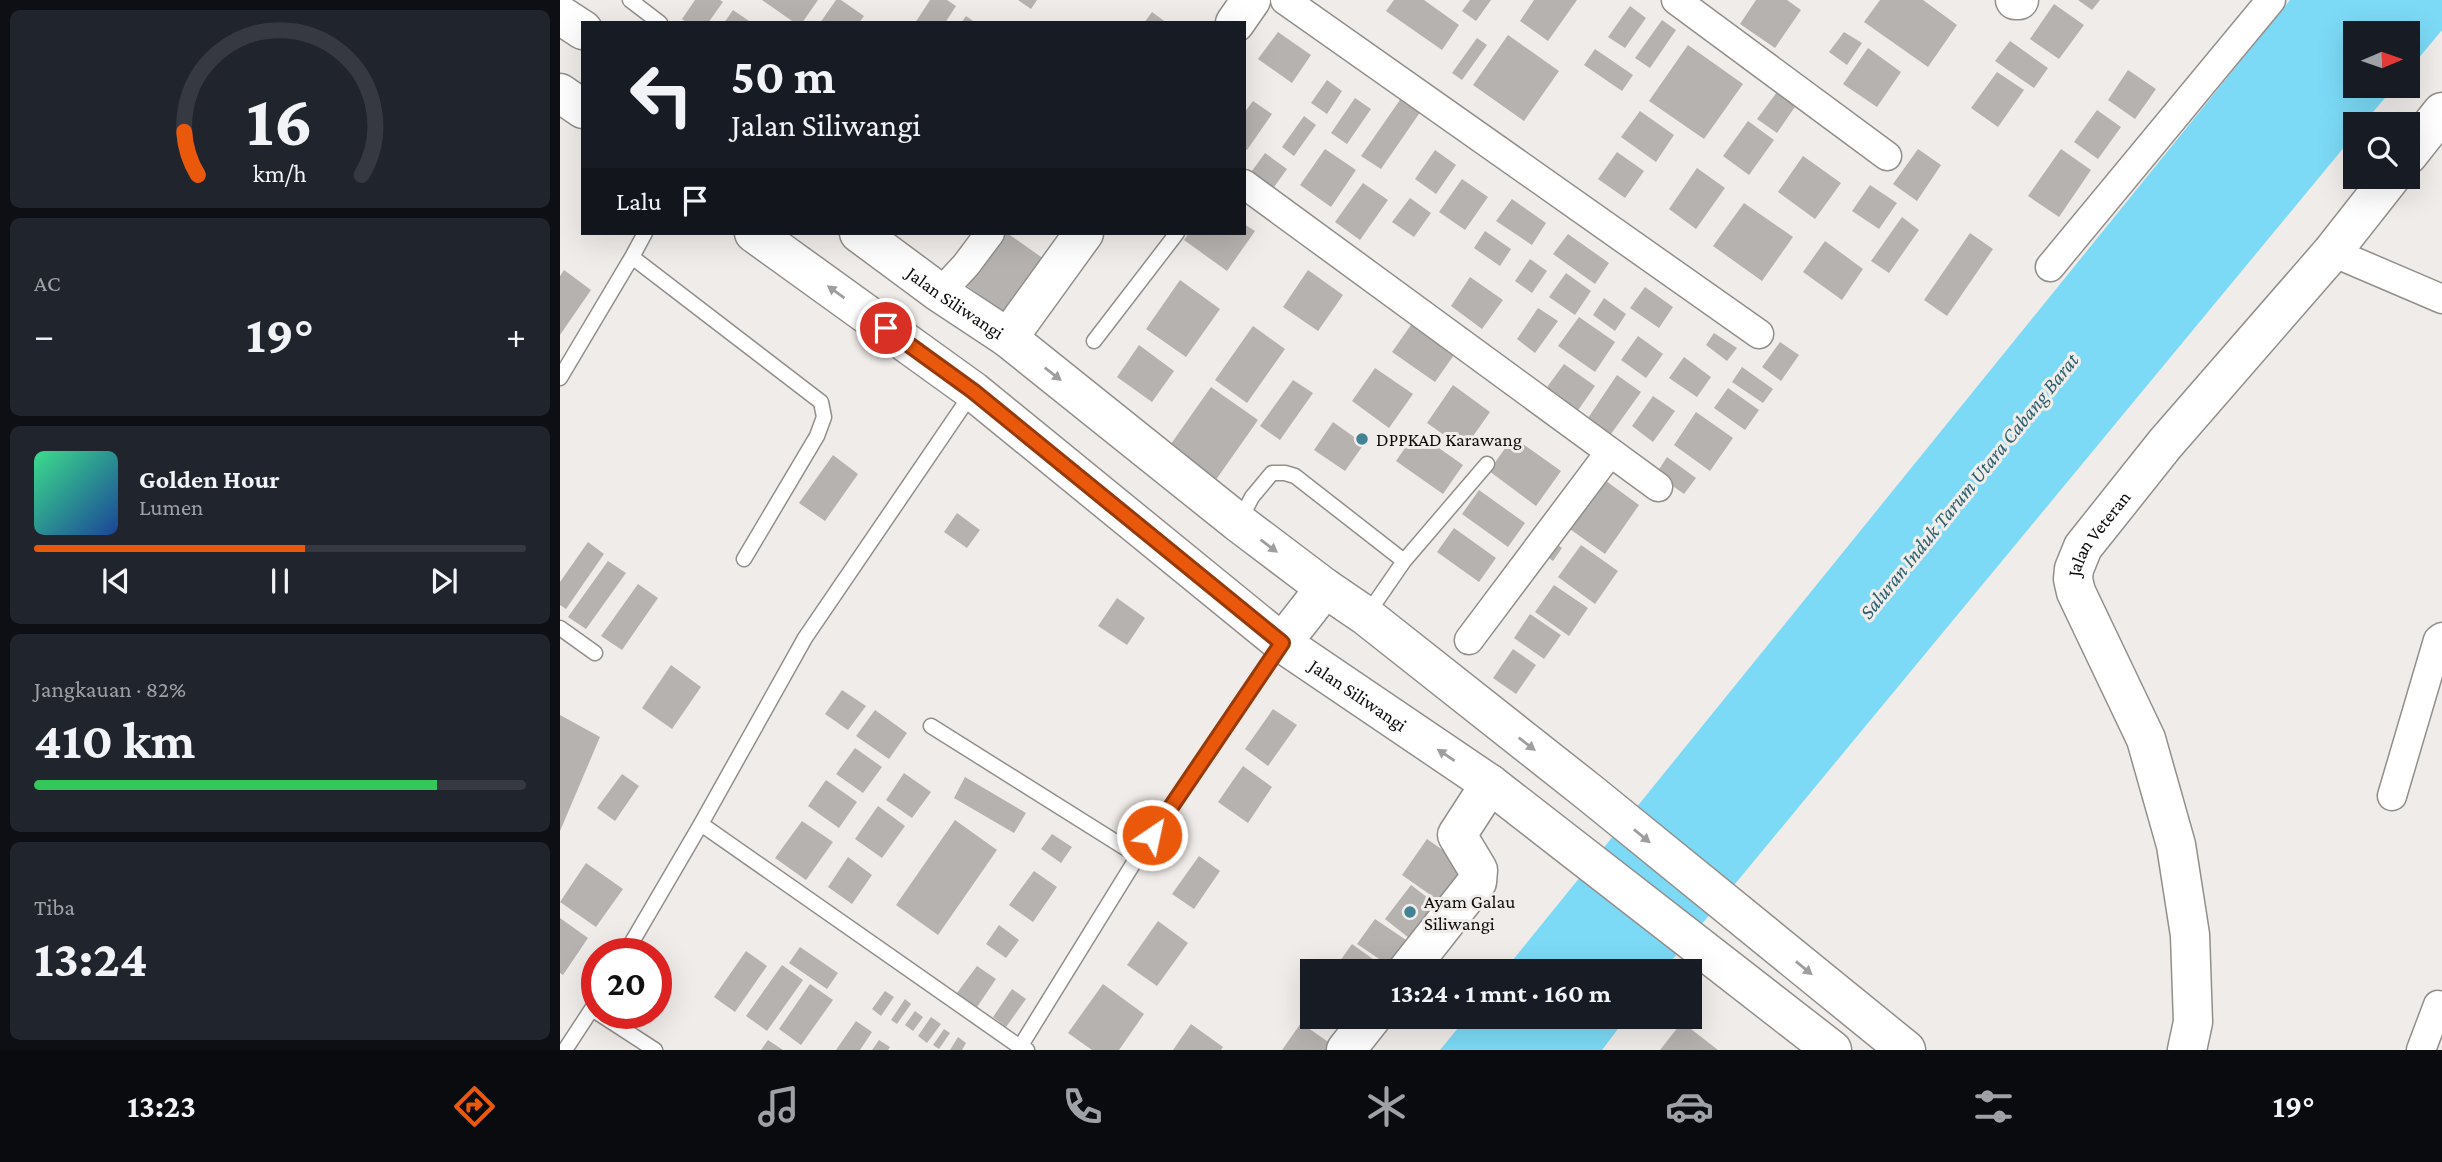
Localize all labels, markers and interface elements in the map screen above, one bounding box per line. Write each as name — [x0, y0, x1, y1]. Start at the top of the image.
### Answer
north arrow — [2343, 21, 2420, 98]
map controls — [2343, 21, 2420, 189]
icon: left — [616, 49, 707, 140]
text: 50 m — [731, 49, 836, 104]
text: 16 — [247, 80, 313, 161]
text: Jalan Siliwangi — [731, 107, 921, 143]
button: search — [2343, 112, 2420, 189]
text: km/h — [253, 160, 307, 187]
icon: arrive — [676, 182, 714, 220]
text: Lalu — [616, 187, 662, 216]
street label: Jalan Siliwangi — [901, 261, 1008, 343]
text: AC — [34, 270, 61, 296]
one-way arrow — [827, 285, 845, 299]
pin — [856, 298, 916, 358]
text: 19° — [246, 305, 314, 363]
icon: arrive — [867, 309, 905, 347]
text: − — [34, 314, 54, 356]
text: + — [506, 314, 526, 356]
water label: Saluran Induk Tarum Utara Cabang Barat — [1854, 348, 2084, 624]
one-way arrow — [1043, 366, 1061, 381]
place label: DPPKAD Karawang — [1376, 429, 1522, 450]
marker: DPPKAD Karawang — [1354, 431, 1370, 447]
text: Golden Hour — [139, 465, 280, 494]
street label: Jalan Veteran — [2063, 486, 2134, 579]
text: Lumen — [139, 494, 203, 520]
one-way arrow — [1260, 538, 1278, 552]
icon: previous — [97, 562, 135, 600]
icon: pause — [261, 562, 299, 600]
icon: next — [425, 562, 463, 600]
street label: Jalan Siliwangi — [1304, 653, 1411, 735]
text: Jangkauan · 82% — [34, 676, 186, 702]
text: 410 km — [34, 711, 195, 769]
one-way arrow — [1518, 736, 1536, 751]
one-way arrow — [1436, 748, 1456, 761]
position arrow — [1115, 798, 1189, 872]
one-way arrow — [1633, 829, 1651, 844]
place label: Ayam Galau Siliwangi — [1424, 891, 1515, 934]
text: Tiba — [34, 894, 75, 920]
marker: Ayam Galau Siliwangi — [1402, 904, 1418, 920]
text: 13:24 — [34, 929, 148, 987]
speed limit sign: 20 — [581, 938, 672, 1029]
one-way arrow — [1795, 961, 1813, 975]
text: 13:24 · 1 mnt · 160 m — [1391, 979, 1611, 1008]
icon: directions — [450, 1082, 499, 1131]
icon: music — [754, 1082, 803, 1131]
icon: phone — [1058, 1082, 1107, 1131]
icon: climate — [1362, 1082, 1411, 1131]
icon: car — [1665, 1082, 1714, 1131]
icon: filters — [1969, 1082, 2018, 1131]
text: 13:23 — [127, 1088, 196, 1124]
text: 19° — [2273, 1088, 2315, 1124]

